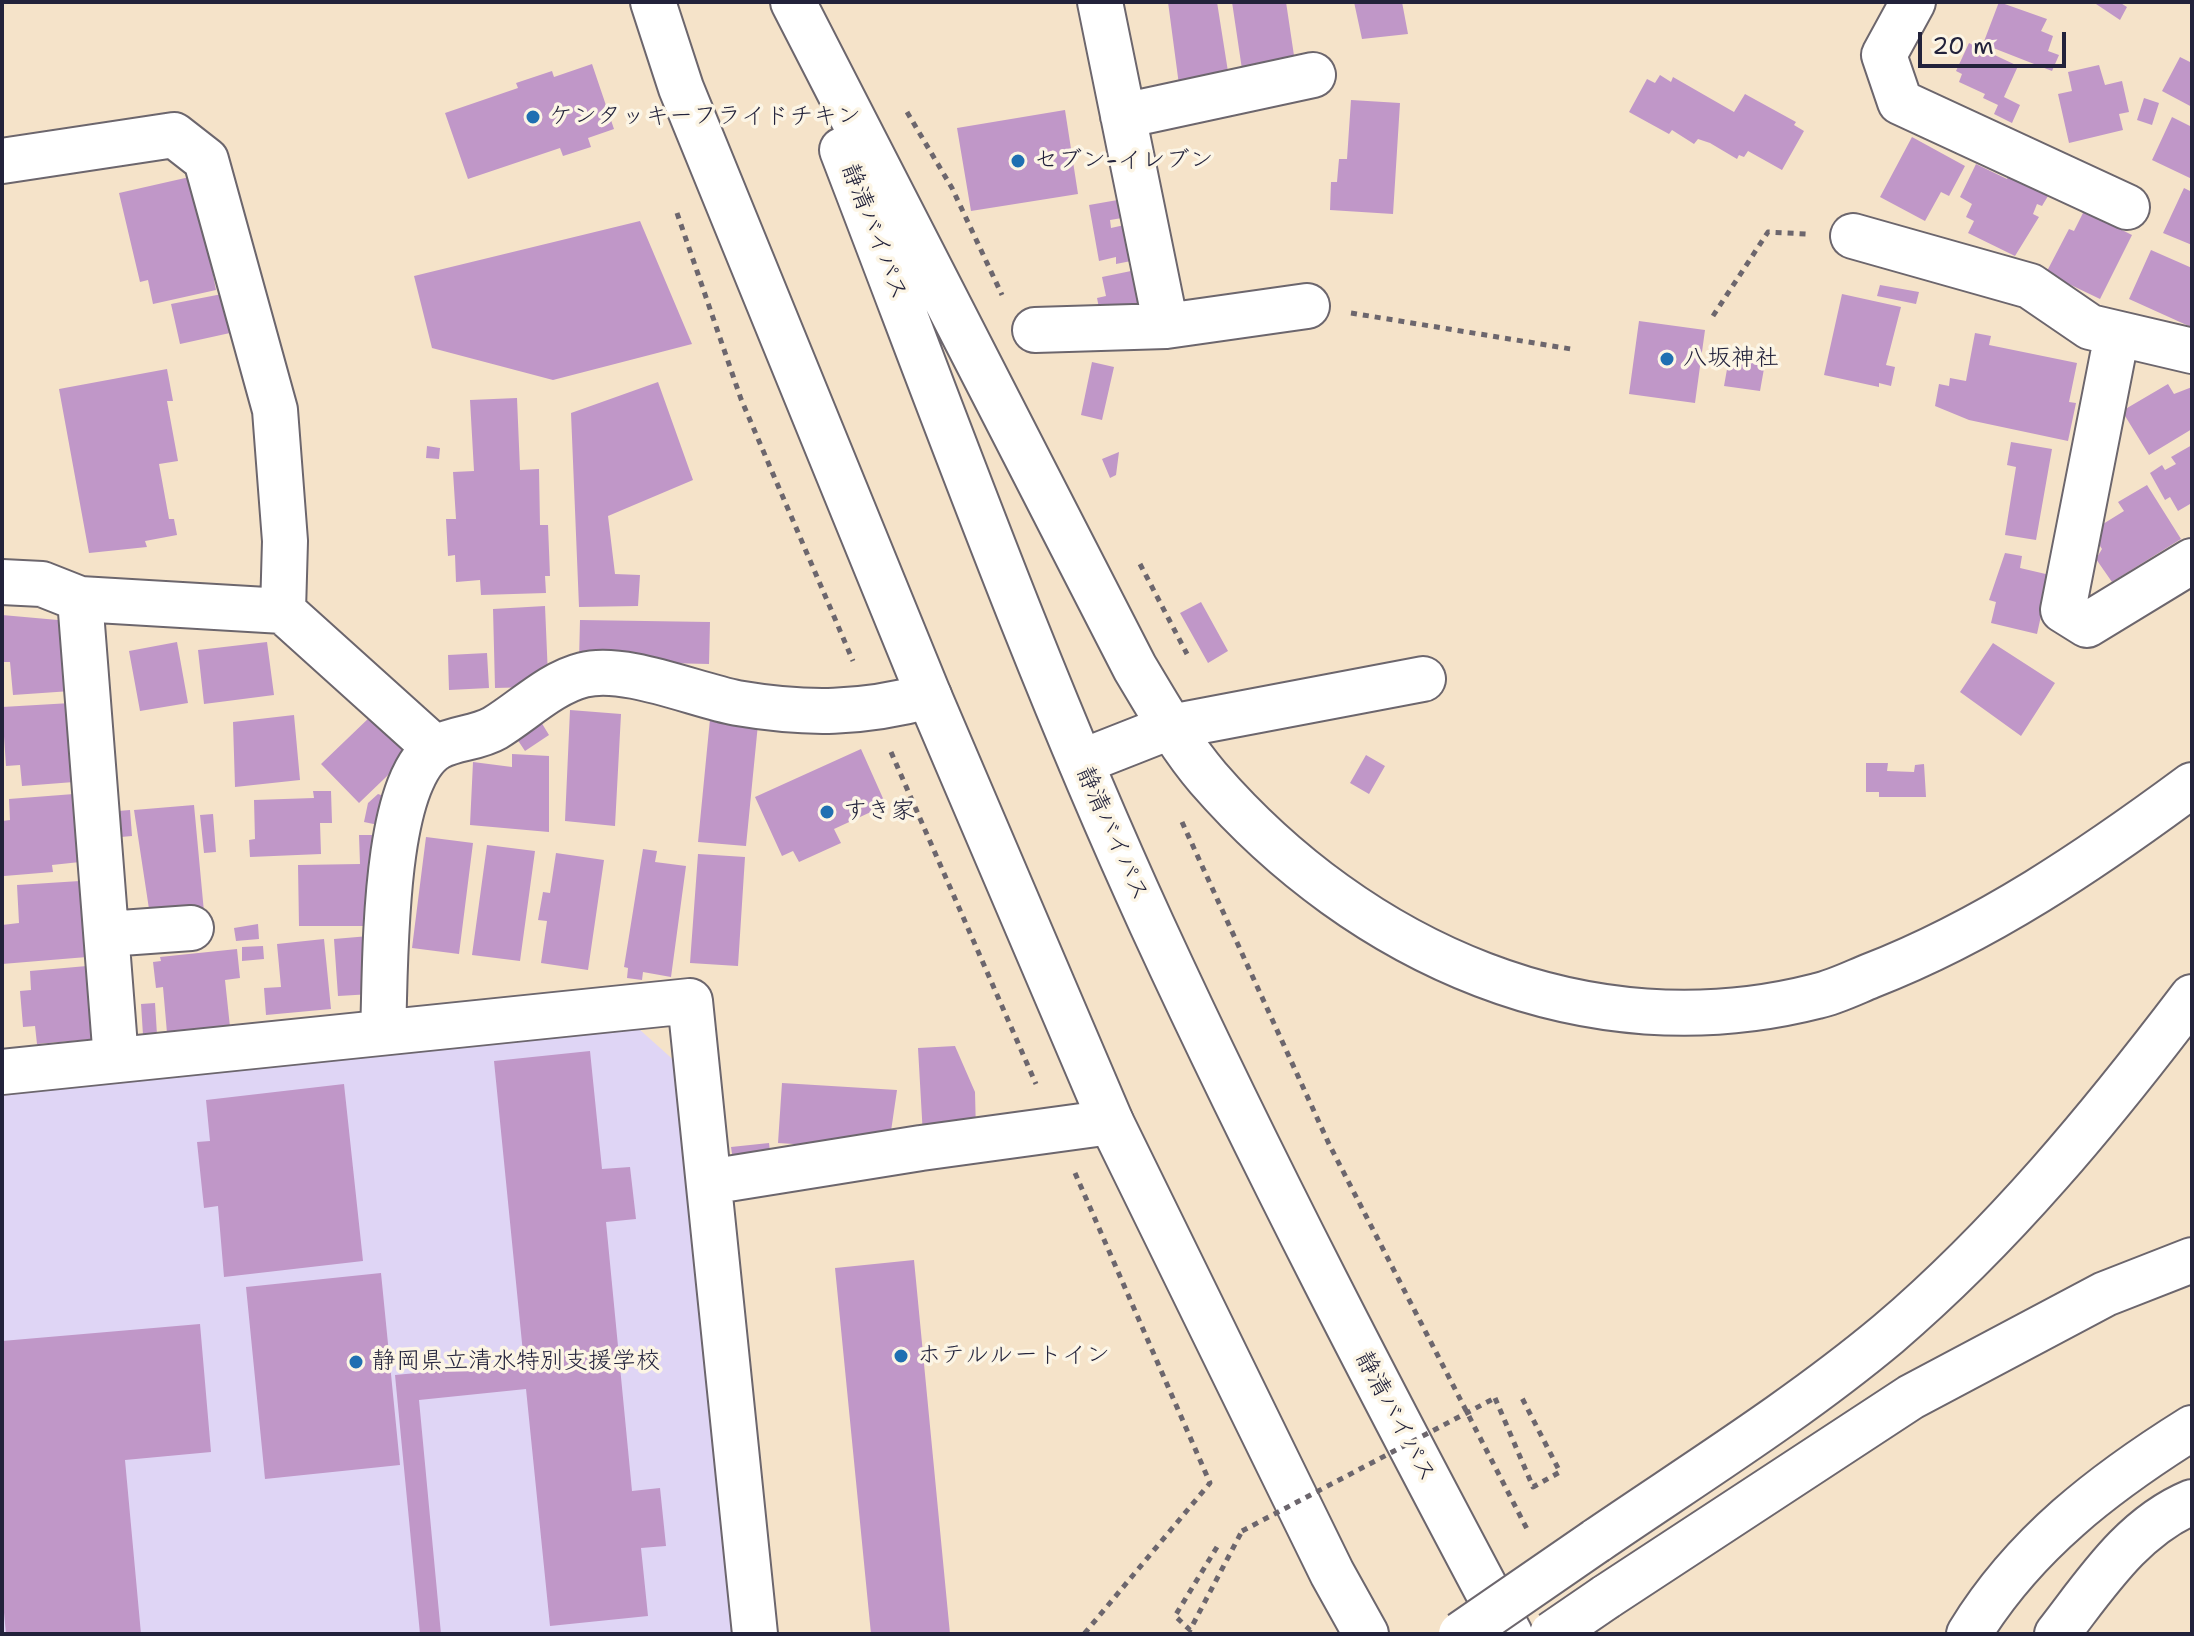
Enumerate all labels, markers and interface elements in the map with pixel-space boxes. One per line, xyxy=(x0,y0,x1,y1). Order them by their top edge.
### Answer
scale bar xyxy=(1922,16,2070,66)
text: 20 m xyxy=(1932,30,1994,62)
place label: ケンタッキーフライドチキン xyxy=(549,103,861,131)
marker: ケンタッキーフライドチキン xyxy=(524,108,542,126)
place label: セブン-イレブン xyxy=(1034,147,1214,175)
marker: セブン-イレブン xyxy=(1009,152,1027,170)
street label: 静清バイパス xyxy=(835,160,913,304)
place label: 八坂神社 xyxy=(1683,345,1779,373)
marker: 八坂神社 xyxy=(1658,350,1676,368)
street label: 静清バイパス xyxy=(1070,762,1154,906)
place label: すき家 xyxy=(843,798,915,826)
marker: すき家 xyxy=(818,803,836,821)
place label: ホテルルートイン xyxy=(917,1342,1110,1370)
marker: ホテルルートイン xyxy=(892,1347,910,1365)
street label: 静清バイパス xyxy=(1348,1347,1442,1487)
place label: 静岡県立清水特別支援学校 xyxy=(372,1348,660,1376)
marker: 静岡県立清水特別支援学校 xyxy=(347,1353,365,1371)

